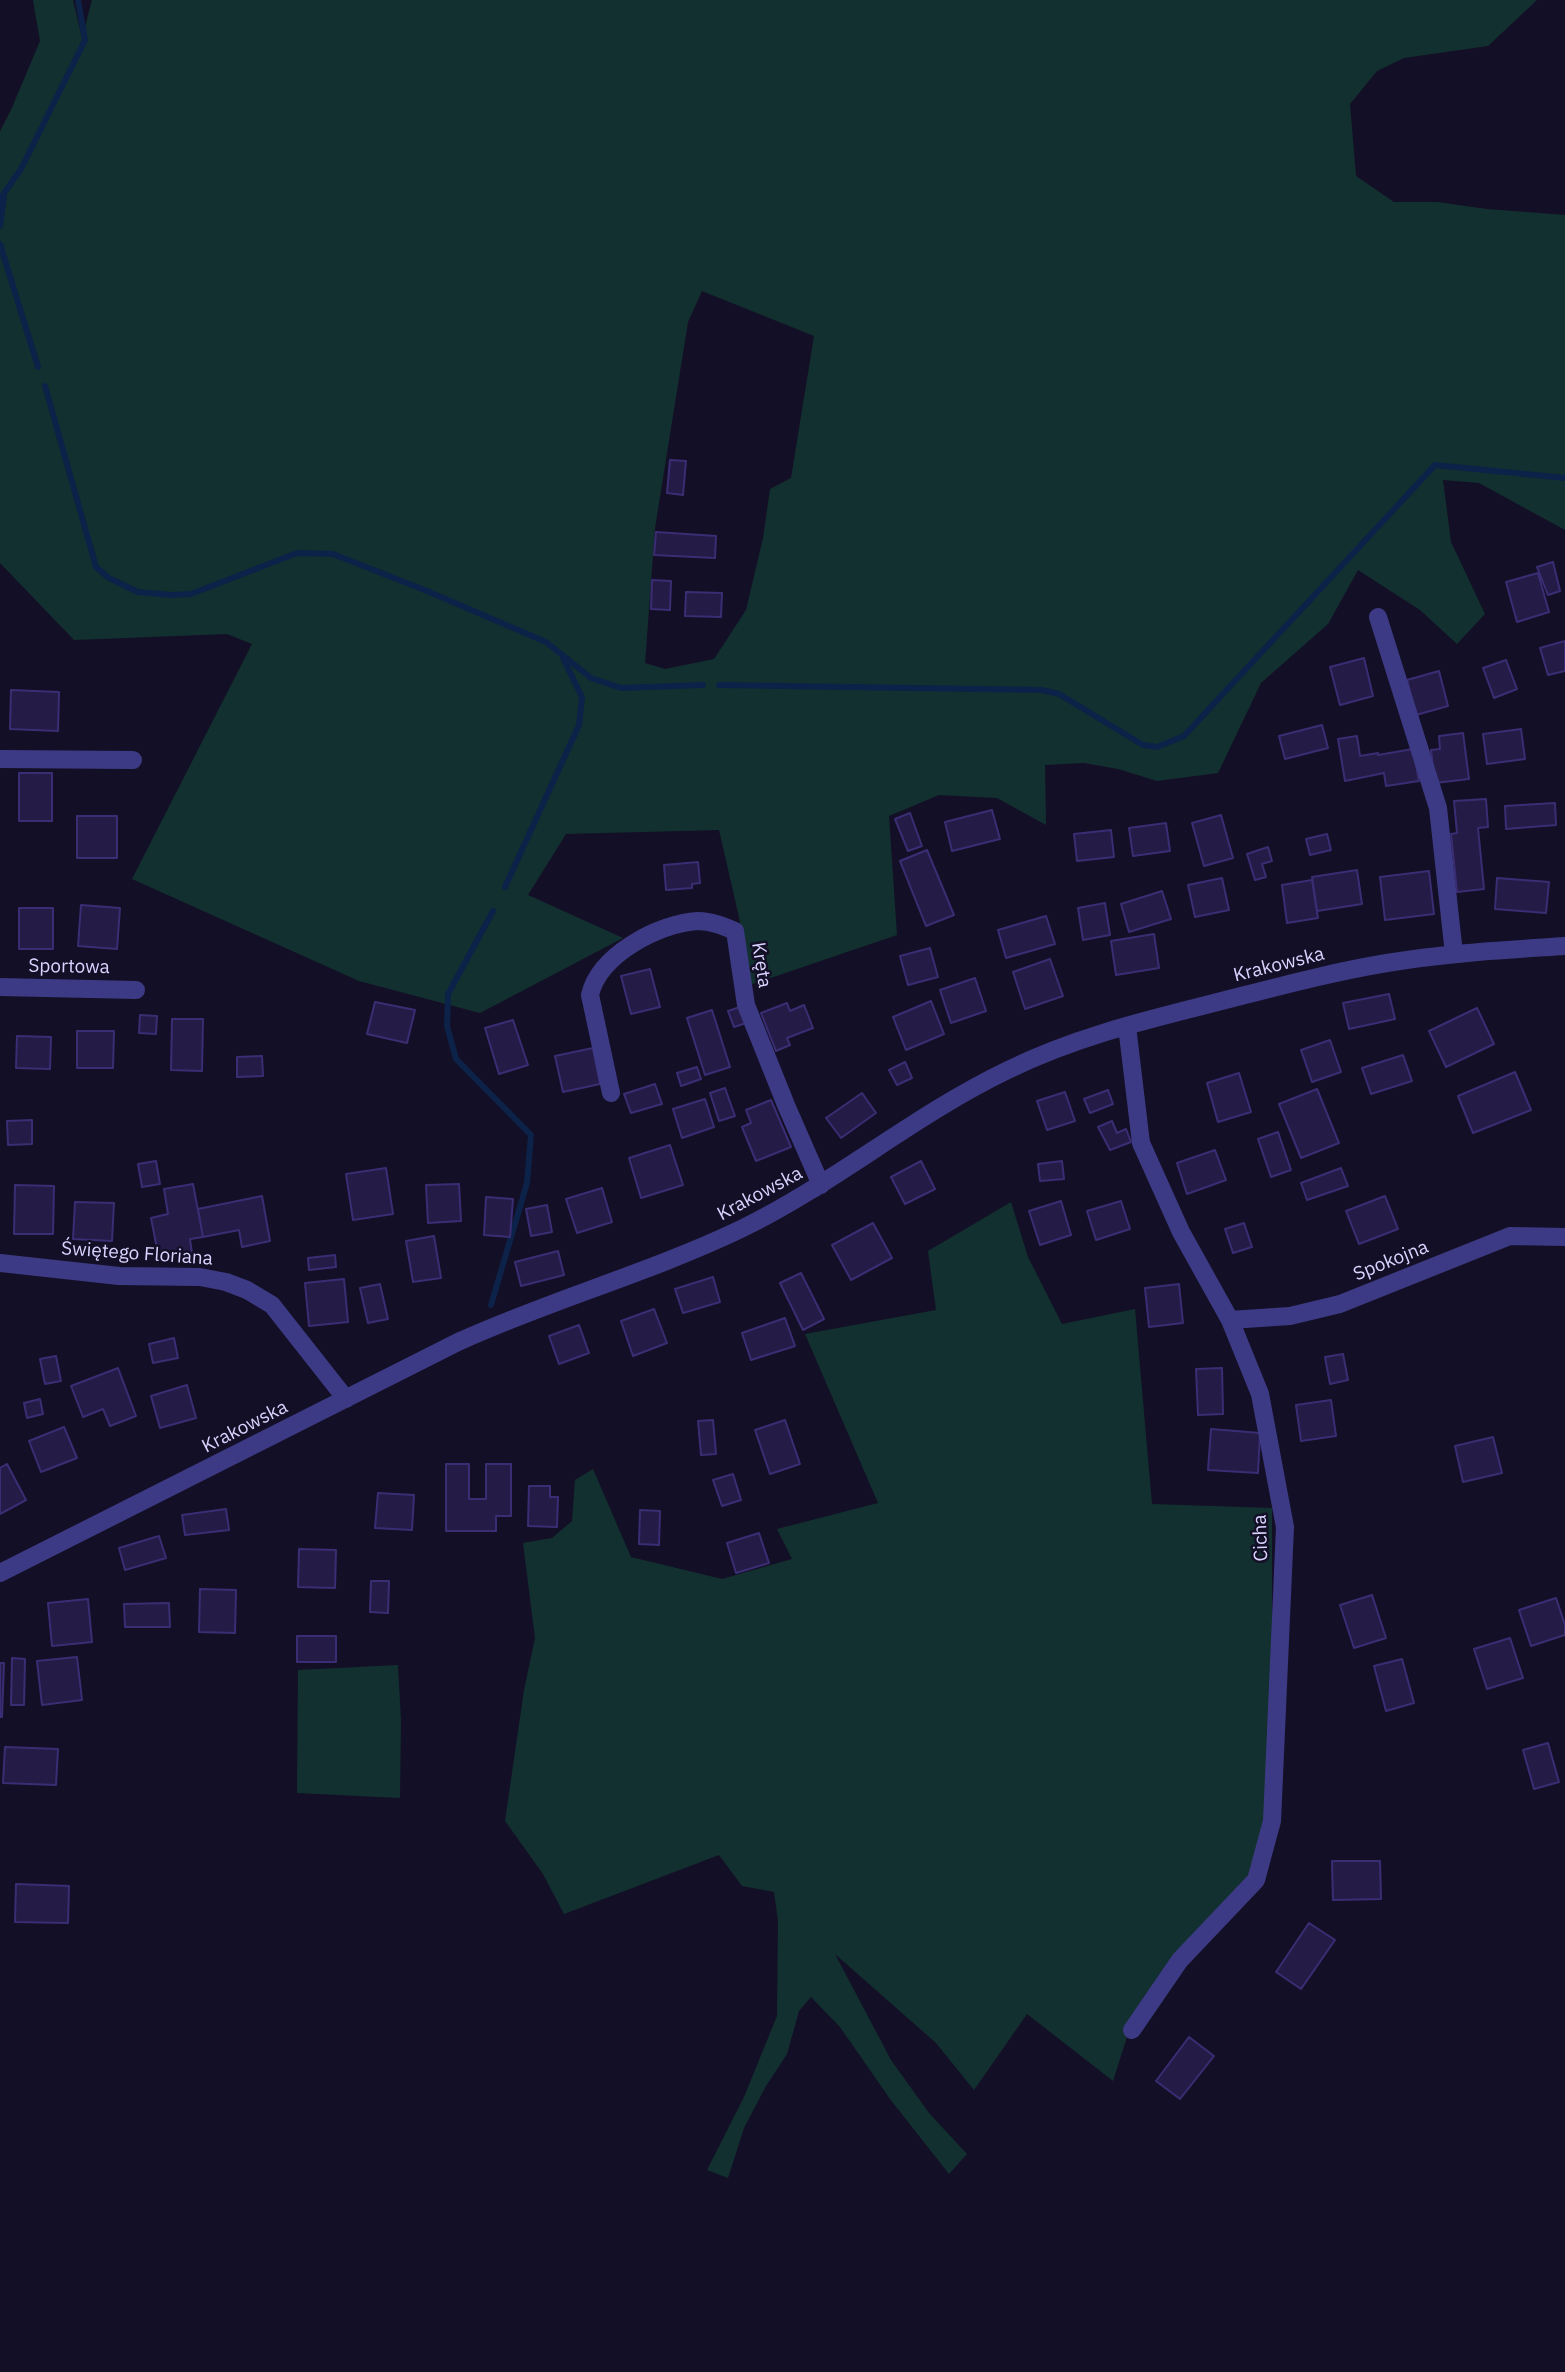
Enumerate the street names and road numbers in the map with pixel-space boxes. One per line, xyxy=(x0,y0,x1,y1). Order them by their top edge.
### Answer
street label: Kręta xyxy=(746,941,776,989)
street label: Krakowska xyxy=(1231,943,1327,987)
street label: Sportowa xyxy=(28,955,110,979)
street label: Krakowska xyxy=(714,1162,806,1226)
street label: Spokojna xyxy=(1350,1236,1432,1286)
street label: Świętego Floriana xyxy=(60,1237,214,1271)
street label: Krakowska xyxy=(198,1396,292,1458)
street label: Cicha xyxy=(1249,1514,1273,1562)

